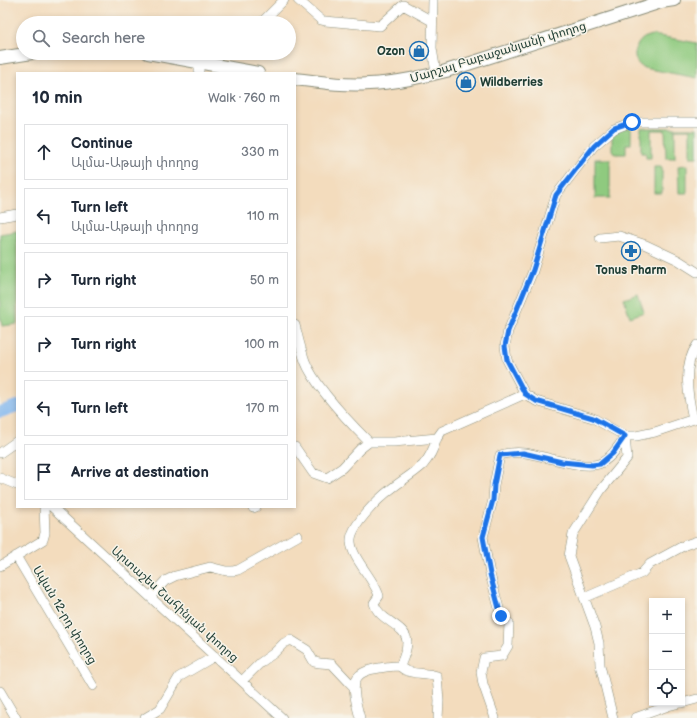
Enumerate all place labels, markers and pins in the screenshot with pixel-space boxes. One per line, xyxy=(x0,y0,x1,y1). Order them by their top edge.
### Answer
shop icon: Ozon xyxy=(408,40,430,62)
place label: Ozon xyxy=(377,44,405,59)
shop icon: Wildberries xyxy=(455,71,477,93)
place label: Wildberries xyxy=(480,75,543,90)
pharmacy icon: Tonus Pharm xyxy=(620,240,642,262)
place label: Tonus Pharm xyxy=(596,263,666,278)

